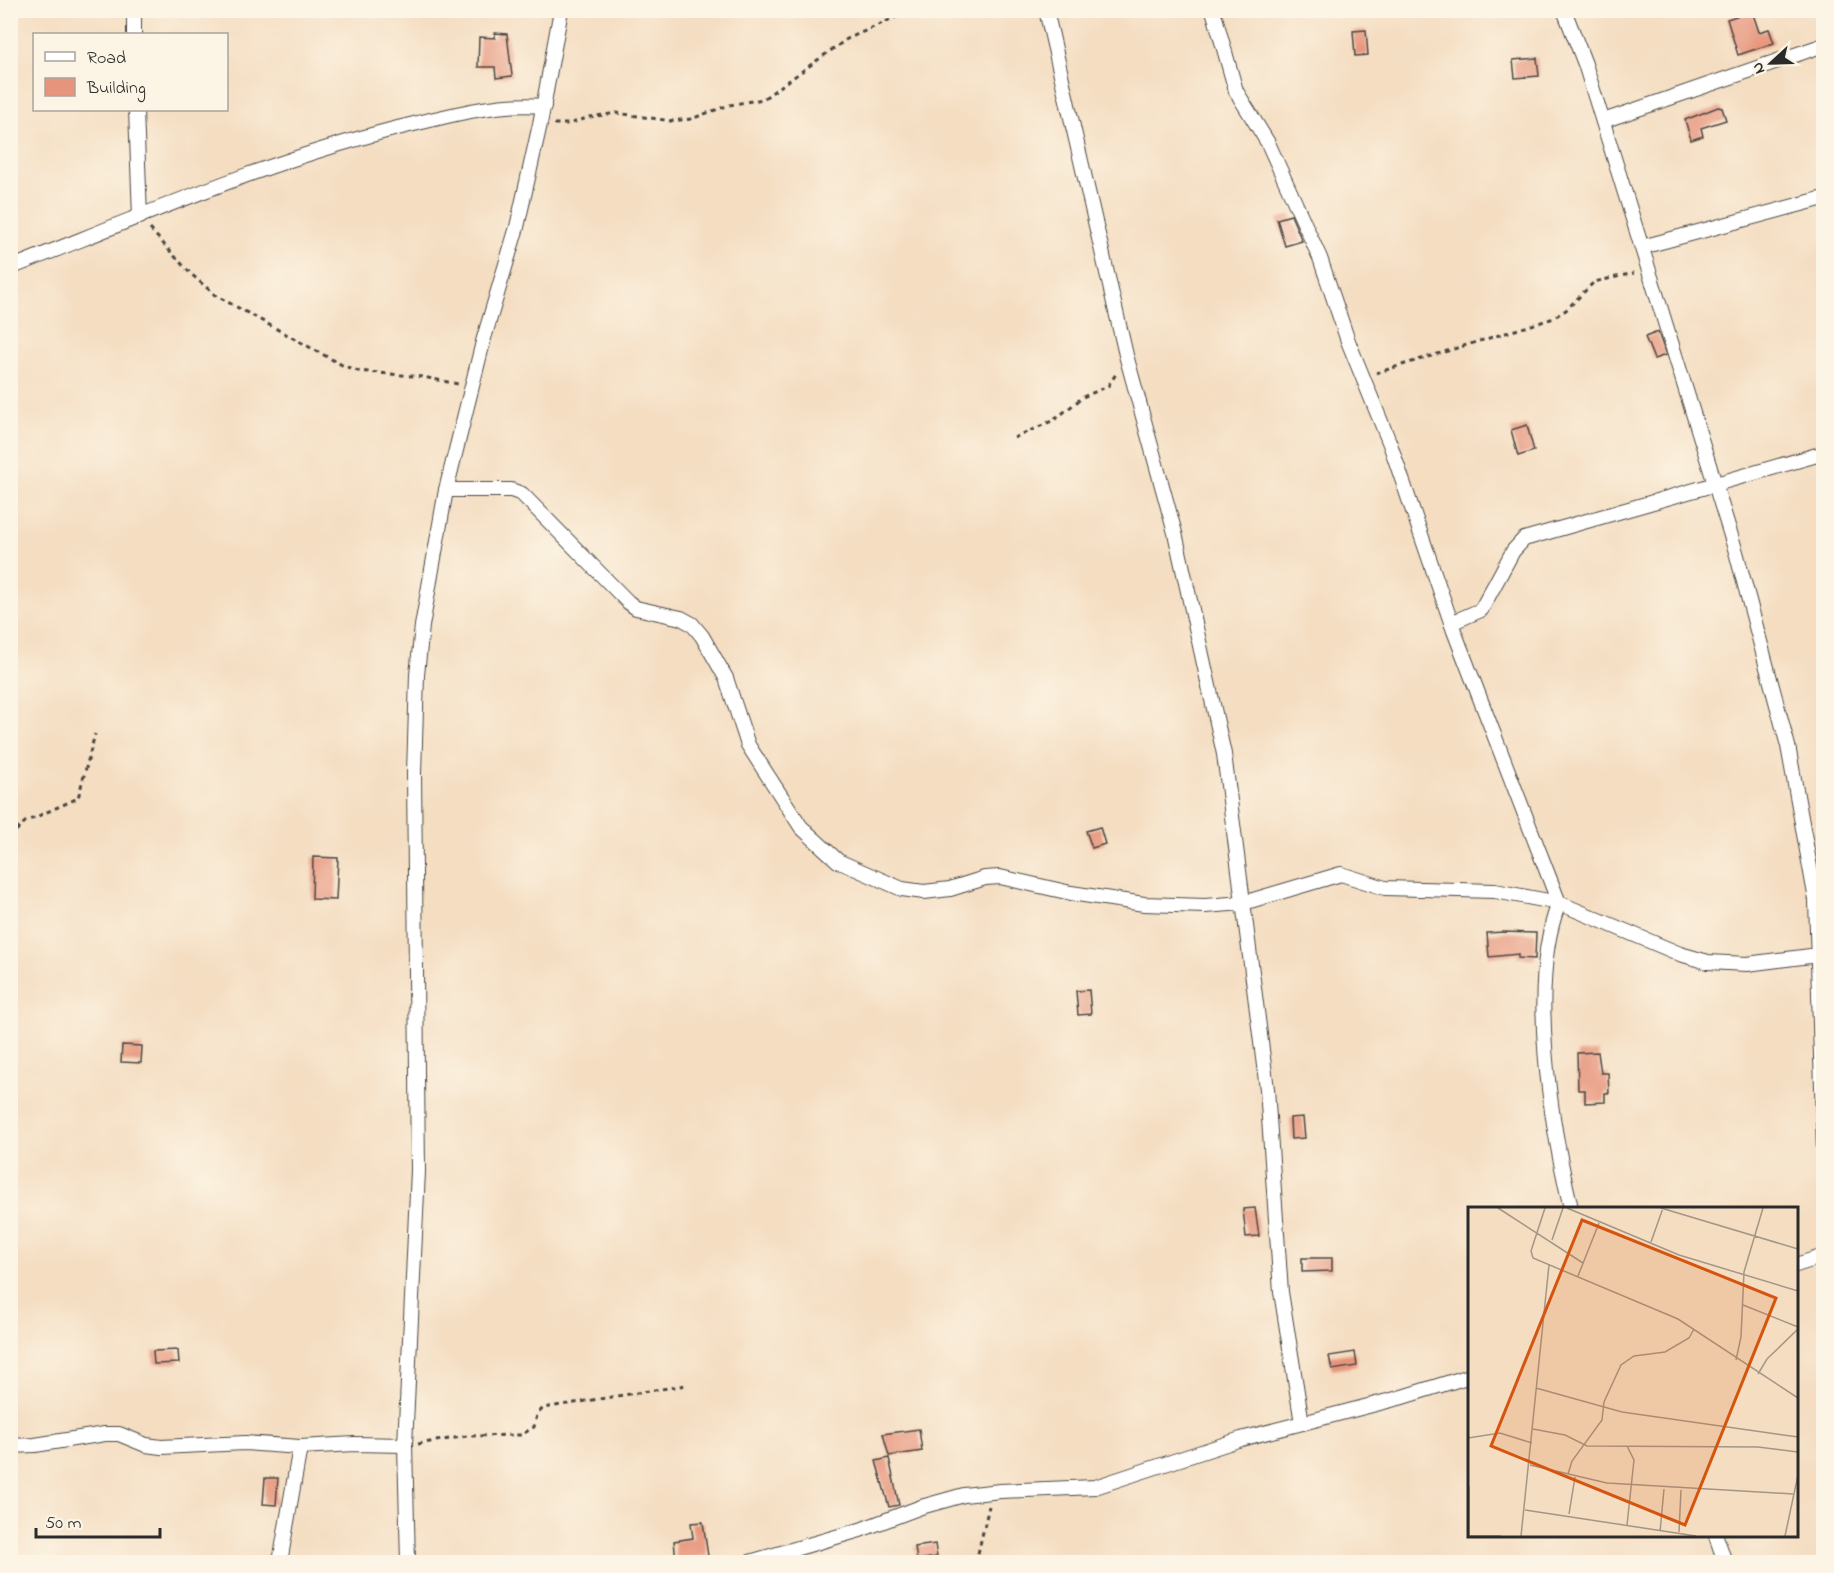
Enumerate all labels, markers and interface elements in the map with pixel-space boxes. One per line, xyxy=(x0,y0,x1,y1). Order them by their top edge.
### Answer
legend xyxy=(33,33,228,111)
north arrow xyxy=(1741,33,1801,93)
text: Road xyxy=(87,46,126,72)
text: N xyxy=(1746,58,1772,77)
text: Building xyxy=(86,76,146,103)
inset map xyxy=(1468,1207,1798,1537)
scale bar xyxy=(36,1501,160,1539)
text: 50 m xyxy=(45,1511,82,1537)

